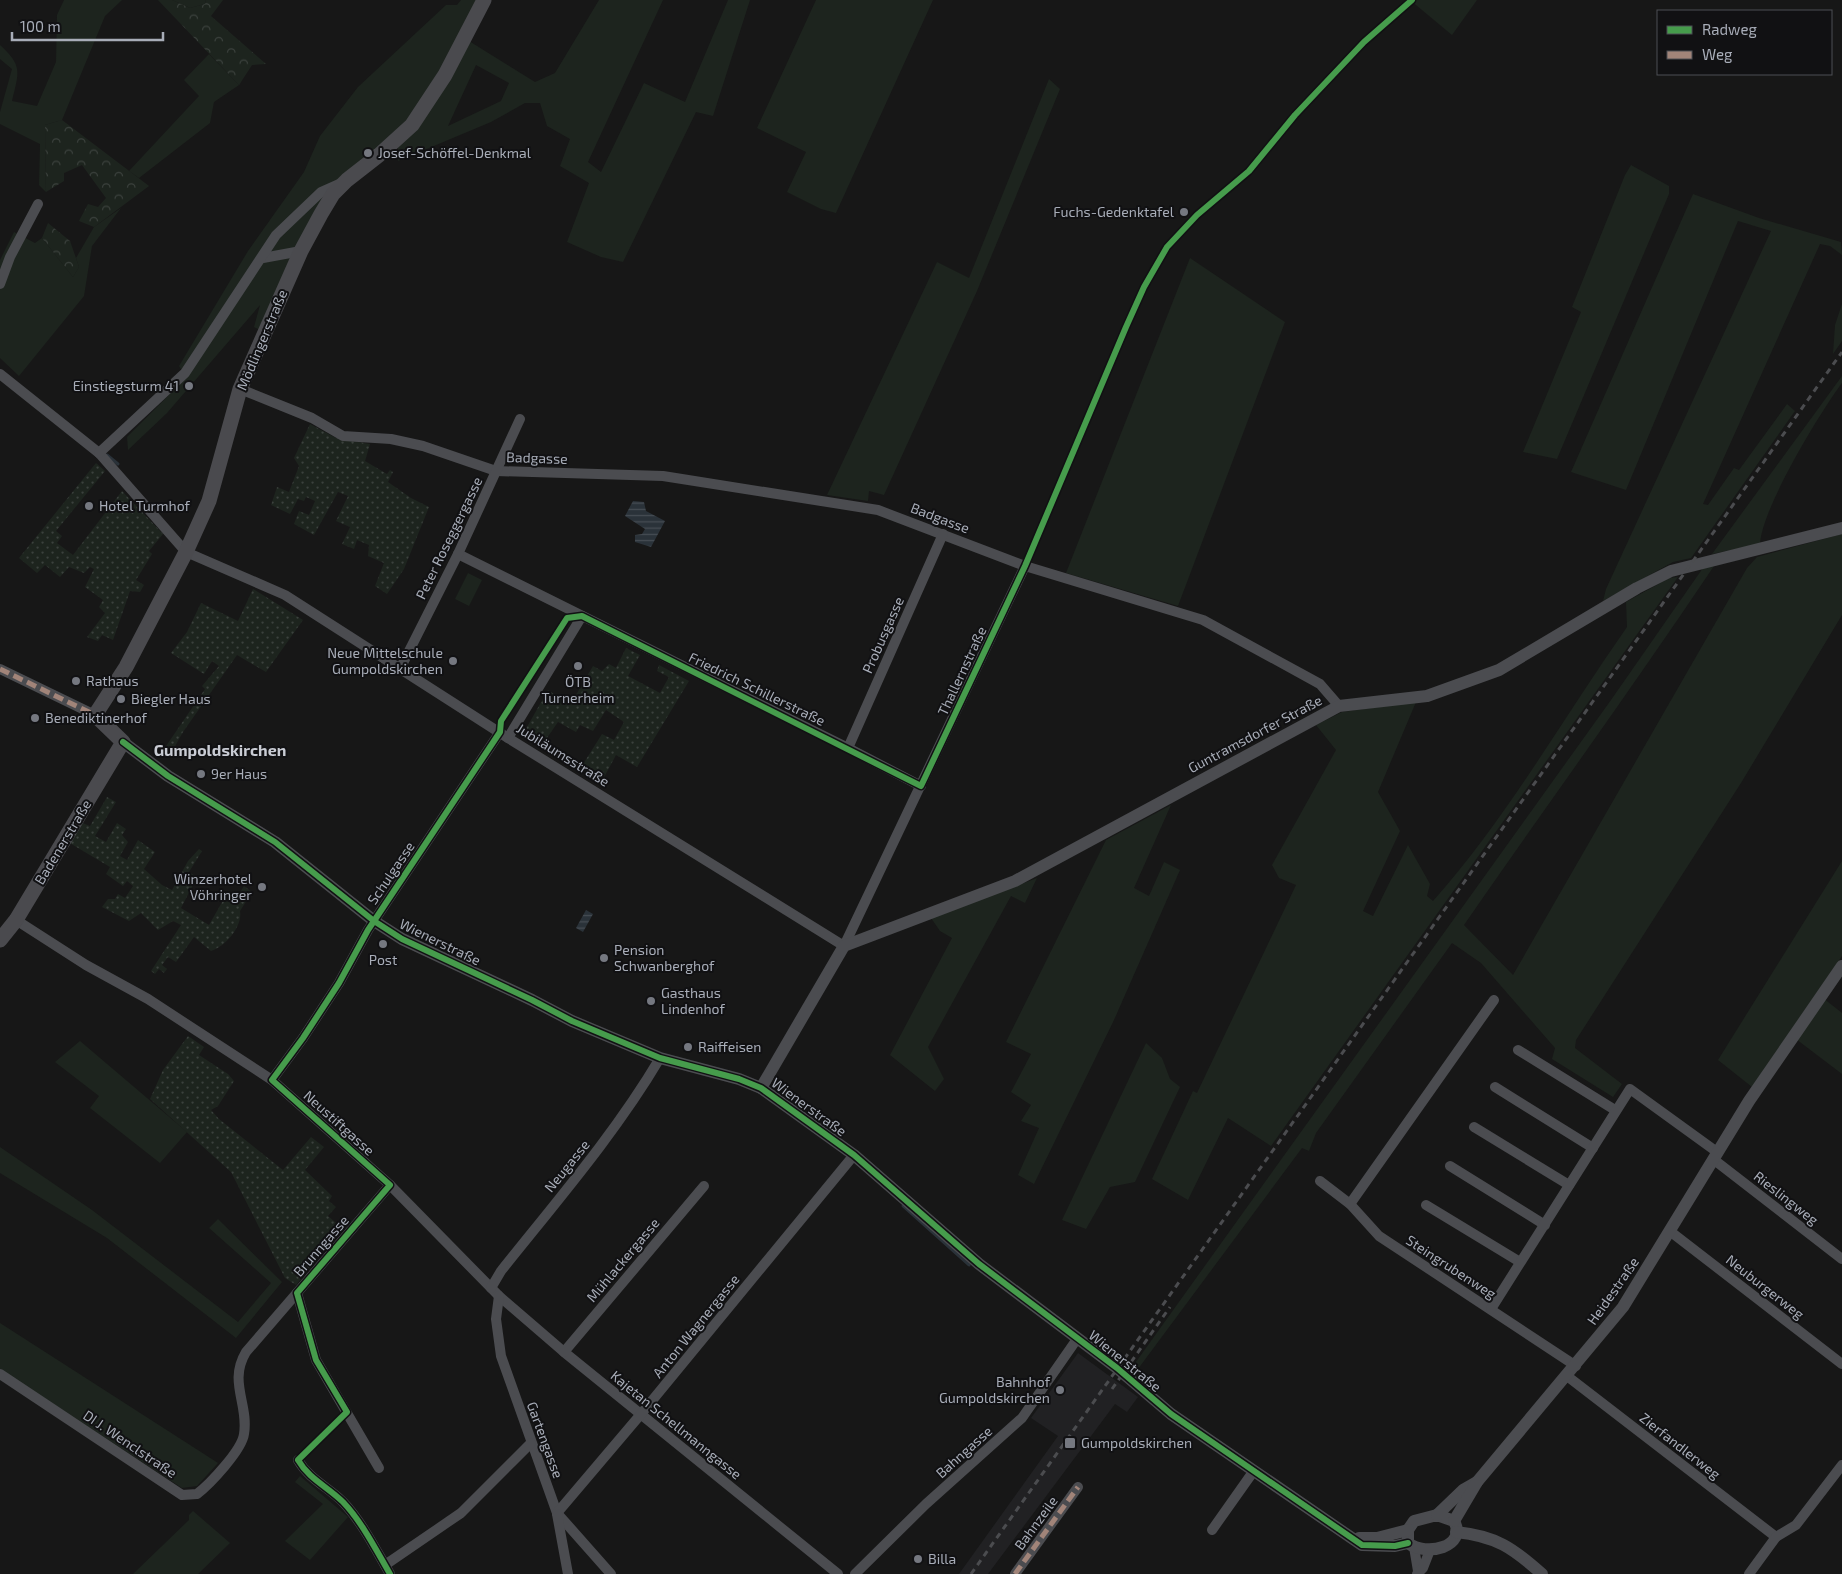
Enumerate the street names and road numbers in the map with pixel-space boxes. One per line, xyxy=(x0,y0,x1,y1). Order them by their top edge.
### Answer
street label: Mödlingerstraße xyxy=(233,287,290,393)
street label: Badgasse xyxy=(506,448,568,467)
street label: Peter Roseggergasse xyxy=(412,474,486,602)
street label: Badgasse xyxy=(908,499,972,536)
street label: Probusgasse xyxy=(858,594,907,676)
street label: Thallernstraße xyxy=(934,624,990,718)
street label: Friedrich Schillerstraße xyxy=(686,648,828,729)
street label: Guntramsdorfer Straße xyxy=(1185,691,1325,776)
street label: Jubiläumsstraße xyxy=(514,719,613,790)
street label: Badenerstraße xyxy=(31,796,95,887)
street label: Schulgasse xyxy=(363,838,418,907)
street label: Wienerstraße xyxy=(397,915,484,969)
street label: Wienerstraße xyxy=(769,1074,850,1139)
street label: Neustiftgasse xyxy=(301,1086,378,1159)
street label: Neugasse xyxy=(540,1136,593,1195)
street label: Rieslingweg xyxy=(1751,1167,1822,1228)
street label: Brunngasse xyxy=(289,1212,352,1280)
street label: Mühlackergasse xyxy=(583,1214,663,1305)
street label: Steingrubenweg xyxy=(1403,1231,1500,1302)
street label: Neuburgerweg xyxy=(1723,1251,1808,1323)
street label: Heidestraße xyxy=(1583,1254,1642,1328)
street label: Anton Wagnergasse xyxy=(649,1271,743,1381)
street label: Wienerstraße xyxy=(1086,1326,1165,1395)
street label: Kajetan Schellmanngasse xyxy=(608,1367,745,1483)
street label: Gartengasse xyxy=(524,1399,567,1480)
street label: DI J. Wenclstraße xyxy=(80,1406,180,1481)
street label: Zierfandlerweg xyxy=(1637,1409,1724,1483)
street label: Bahngasse xyxy=(932,1422,995,1481)
street label: Bahnzeile xyxy=(1010,1492,1061,1553)

